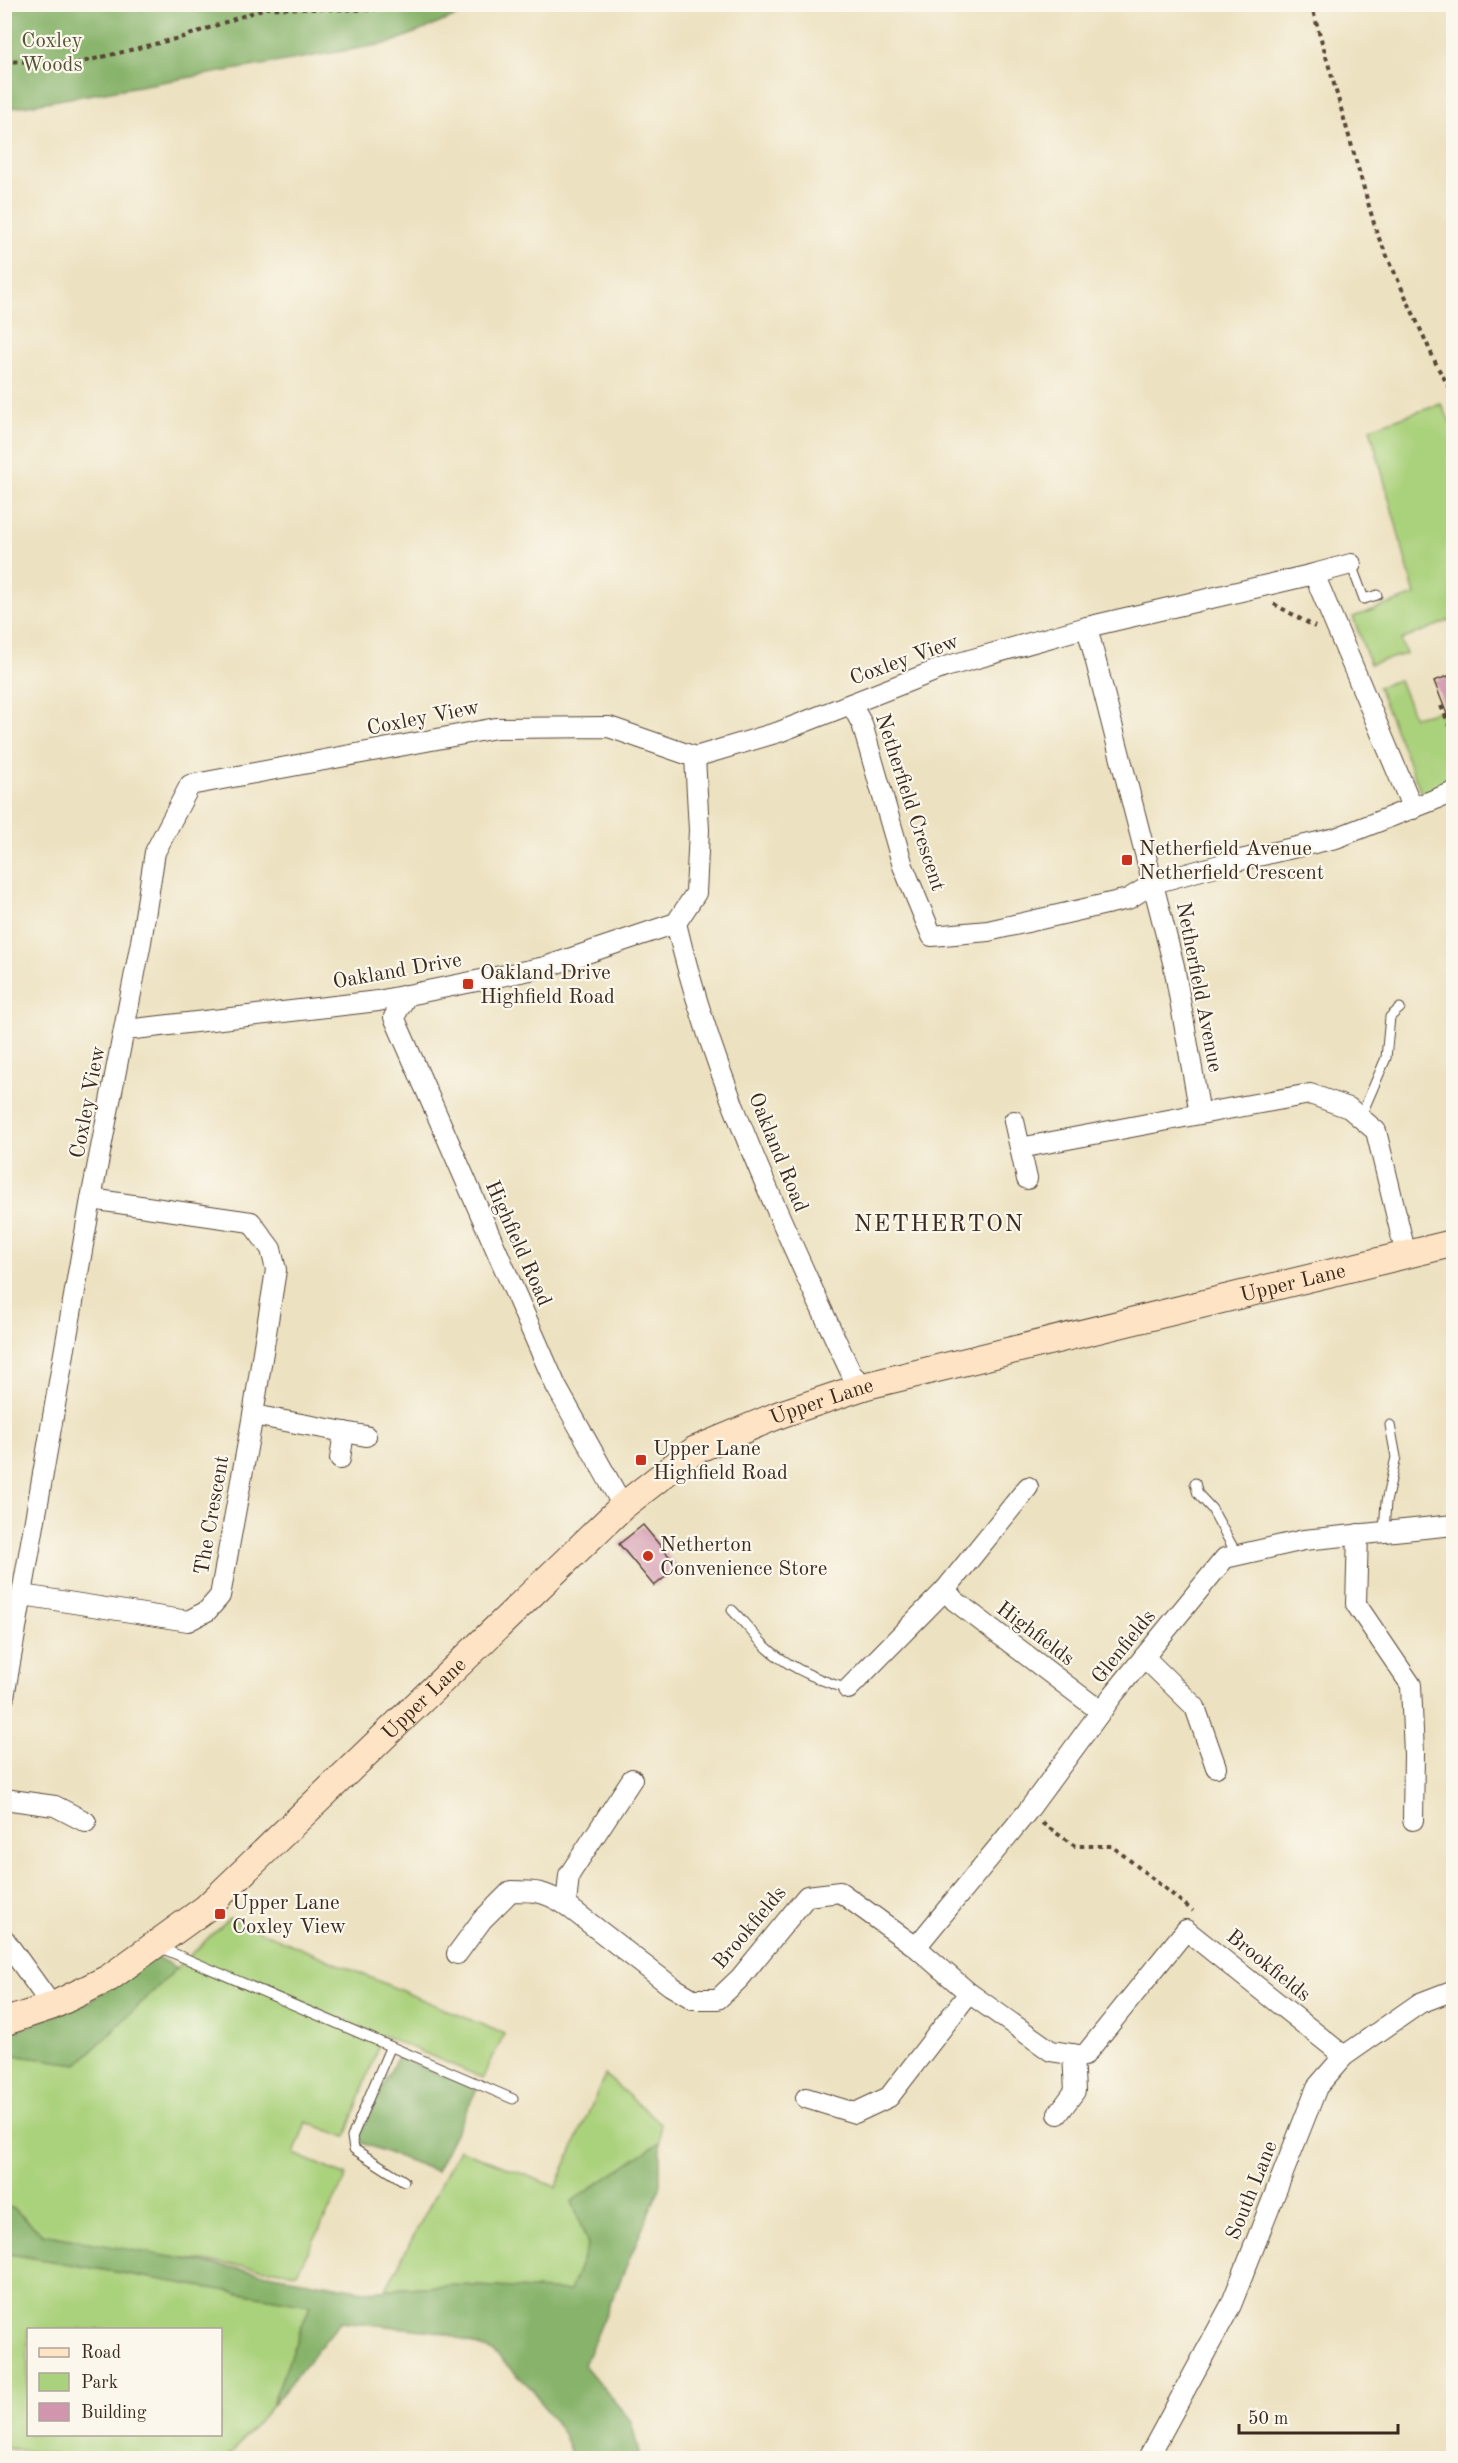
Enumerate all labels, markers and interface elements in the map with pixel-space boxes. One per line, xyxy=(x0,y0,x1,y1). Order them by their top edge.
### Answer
park label: Coxley Woods xyxy=(21,31,83,76)
street label: Coxley View xyxy=(847,631,962,690)
street label: Coxley View xyxy=(365,697,481,740)
street label: Netherfield Crescent xyxy=(871,711,948,894)
place label: Netherfield Avenue Netherfield Crescent xyxy=(1139,839,1324,884)
marker: Netherfield Avenue Netherfield Crescent xyxy=(1120,853,1134,867)
street label: Netherfield Avenue xyxy=(1172,900,1225,1074)
street label: Oakland Drive xyxy=(331,950,463,993)
place label: Oakland Drive Highfield Road xyxy=(480,963,615,1008)
marker: Oakland Drive Highfield Road xyxy=(461,977,475,991)
street label: Coxley View xyxy=(67,1044,110,1160)
street label: Oakland Road xyxy=(744,1090,811,1215)
street label: Highfield Road xyxy=(481,1178,555,1310)
district label: NETHERTON xyxy=(854,1213,1024,1237)
street label: Upper Lane xyxy=(1238,1261,1348,1307)
street label: Upper Lane xyxy=(767,1375,876,1429)
place label: Upper Lane Highfield Road xyxy=(653,1439,788,1484)
marker: Upper Lane Highfield Road xyxy=(634,1453,648,1467)
street label: The Crescent xyxy=(192,1454,233,1577)
place label: Netherton Convenience Store xyxy=(660,1535,827,1580)
marker: Netherton Convenience Store xyxy=(641,1549,655,1563)
street label: Highfields xyxy=(992,1598,1078,1670)
street label: Glenfields xyxy=(1088,1606,1160,1688)
street label: Upper Lane xyxy=(379,1654,471,1744)
street label: Brookfields xyxy=(710,1882,791,1974)
place label: Upper Lane Coxley View xyxy=(232,1893,346,1938)
marker: Upper Lane Coxley View xyxy=(213,1907,227,1921)
street label: Brookfields xyxy=(1222,1926,1314,2006)
street label: South Lane xyxy=(1223,2138,1282,2243)
legend xyxy=(27,2328,222,2436)
text: Road xyxy=(81,2344,121,2362)
text: Park xyxy=(81,2374,118,2392)
scale bar xyxy=(1239,2397,1398,2435)
text: Building xyxy=(81,2404,147,2422)
text: 50 m xyxy=(1248,2410,1288,2428)

